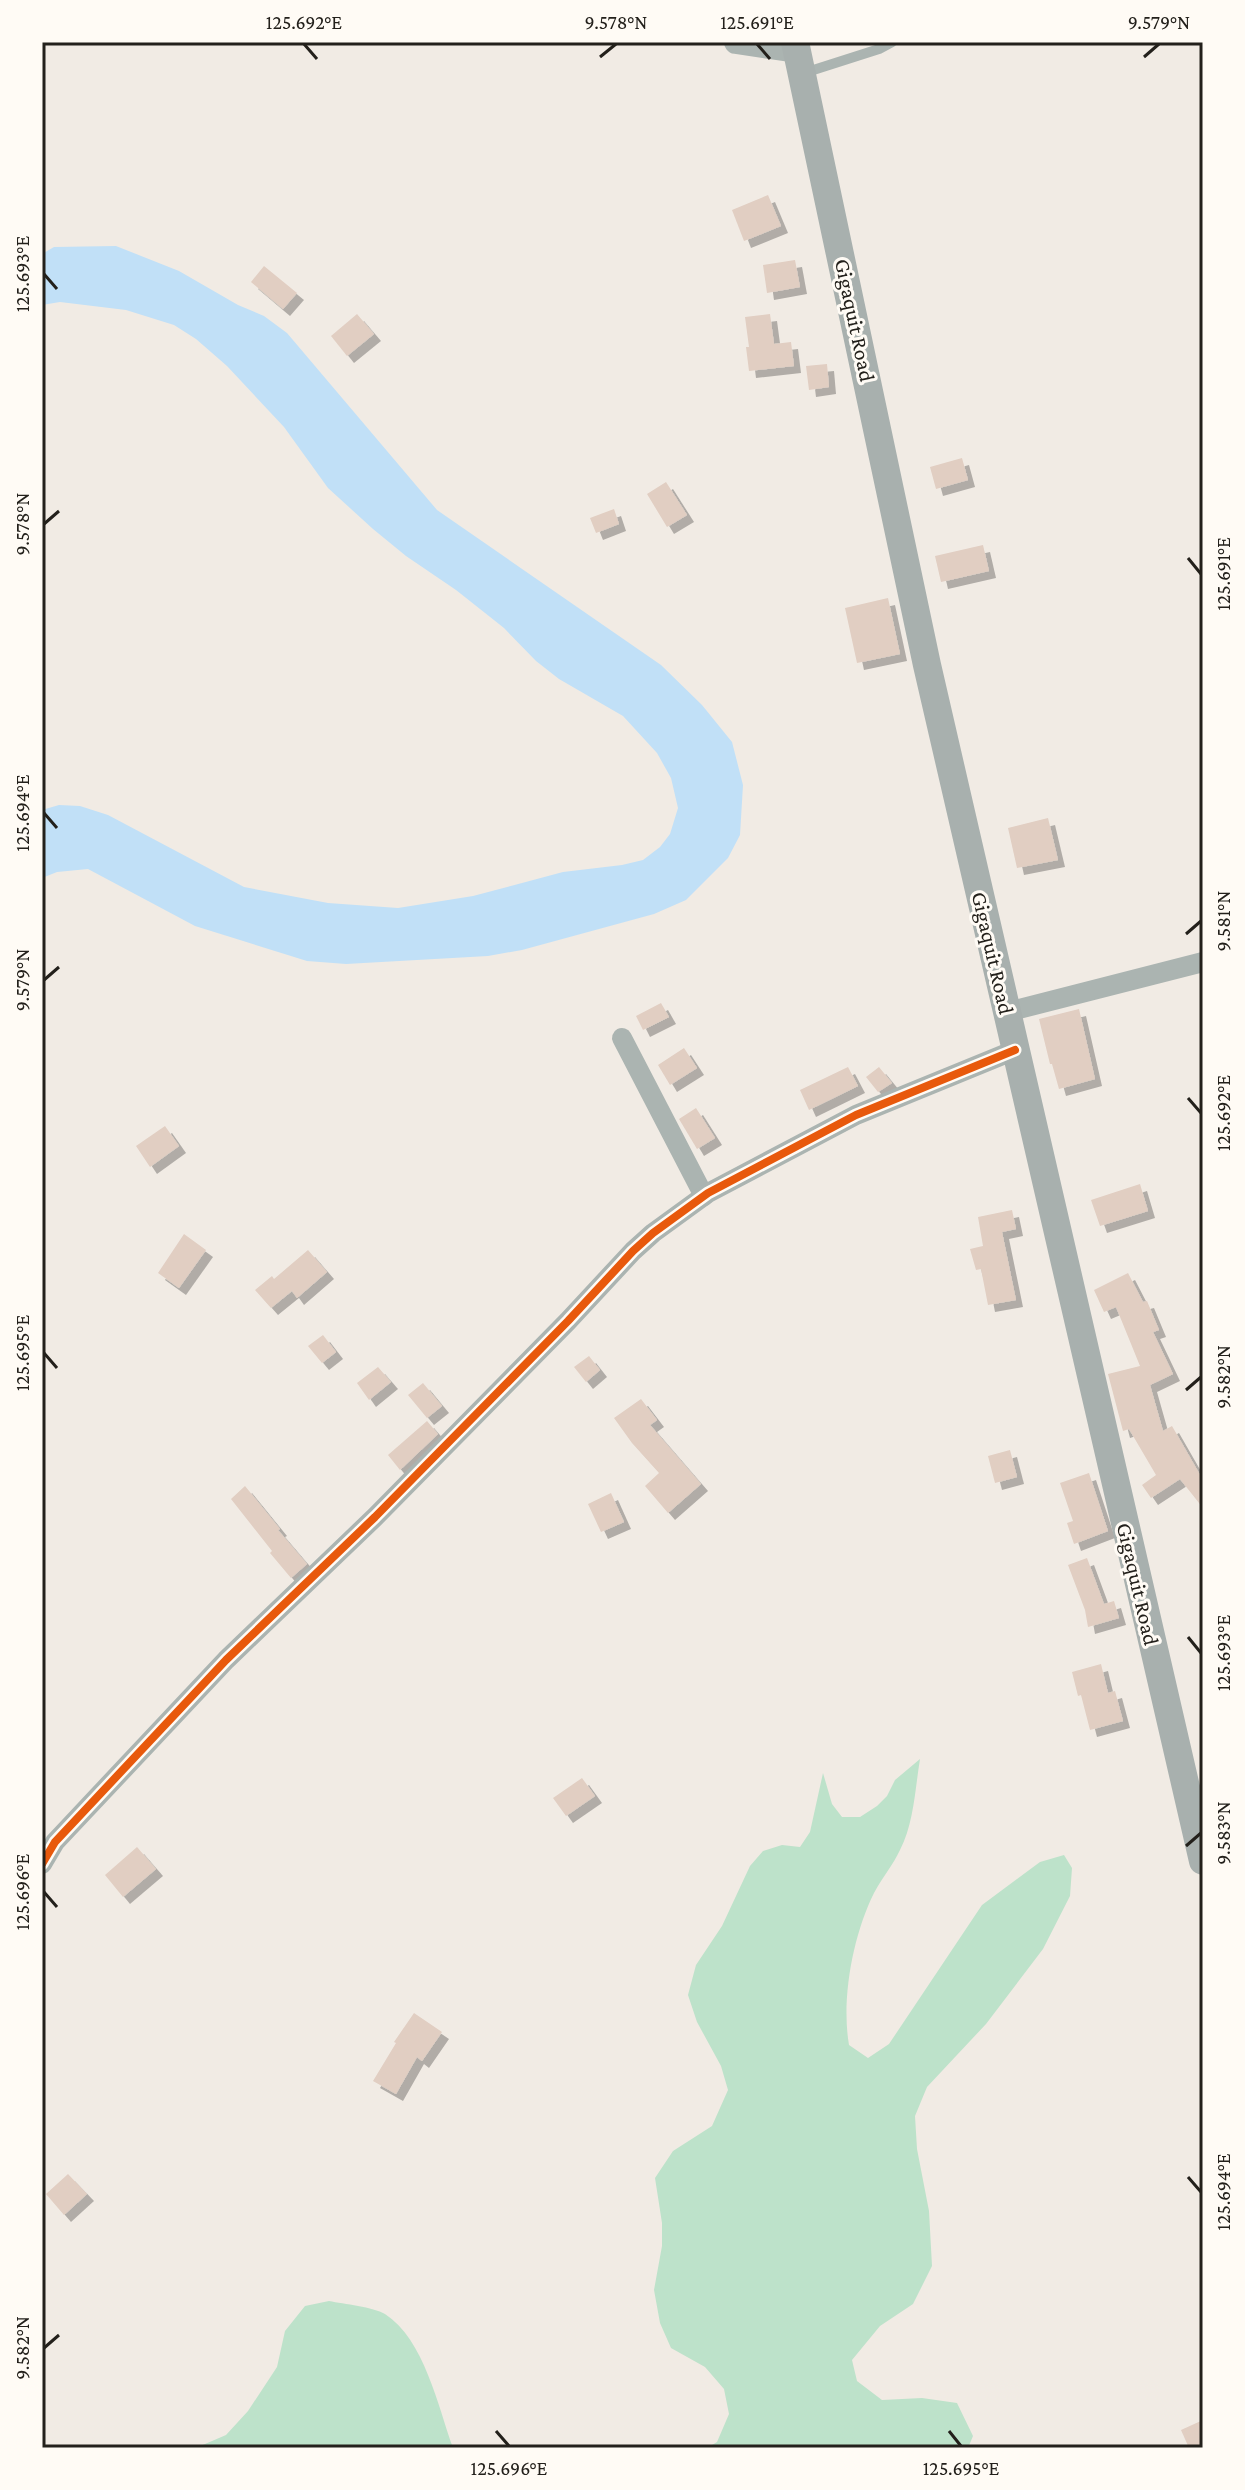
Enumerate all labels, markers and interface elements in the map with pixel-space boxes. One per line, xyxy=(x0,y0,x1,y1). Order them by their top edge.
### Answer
text: 125.692°E xyxy=(266,11,342,33)
text: 9.578°N xyxy=(585,11,648,33)
text: 125.691°E xyxy=(720,11,794,33)
text: 9.579°N xyxy=(1128,11,1190,33)
text: 125.693°E xyxy=(11,236,33,312)
street label: Gigaquit Road xyxy=(830,256,880,384)
text: 9.578°N xyxy=(11,493,33,556)
text: 125.691°E xyxy=(1212,537,1234,611)
text: 125.694°E xyxy=(11,774,33,852)
street label: Gigaquit Road xyxy=(967,889,1019,1017)
text: 9.581°N xyxy=(1212,891,1234,951)
text: 9.579°N xyxy=(11,949,33,1011)
text: 125.692°E xyxy=(1212,1075,1234,1151)
text: 125.695°E xyxy=(11,1315,33,1391)
text: 9.582°N xyxy=(1212,1345,1234,1409)
street label: Gigaquit Road xyxy=(1112,1520,1164,1648)
text: 125.693°E xyxy=(1212,1615,1234,1691)
text: 9.583°N xyxy=(1212,1801,1234,1865)
text: 125.696°E xyxy=(11,1853,33,1930)
text: 125.694°E xyxy=(1212,2153,1234,2231)
text: 9.582°N xyxy=(11,2316,33,2380)
text: 125.696°E xyxy=(471,2457,548,2479)
text: 125.695°E xyxy=(923,2457,999,2479)

